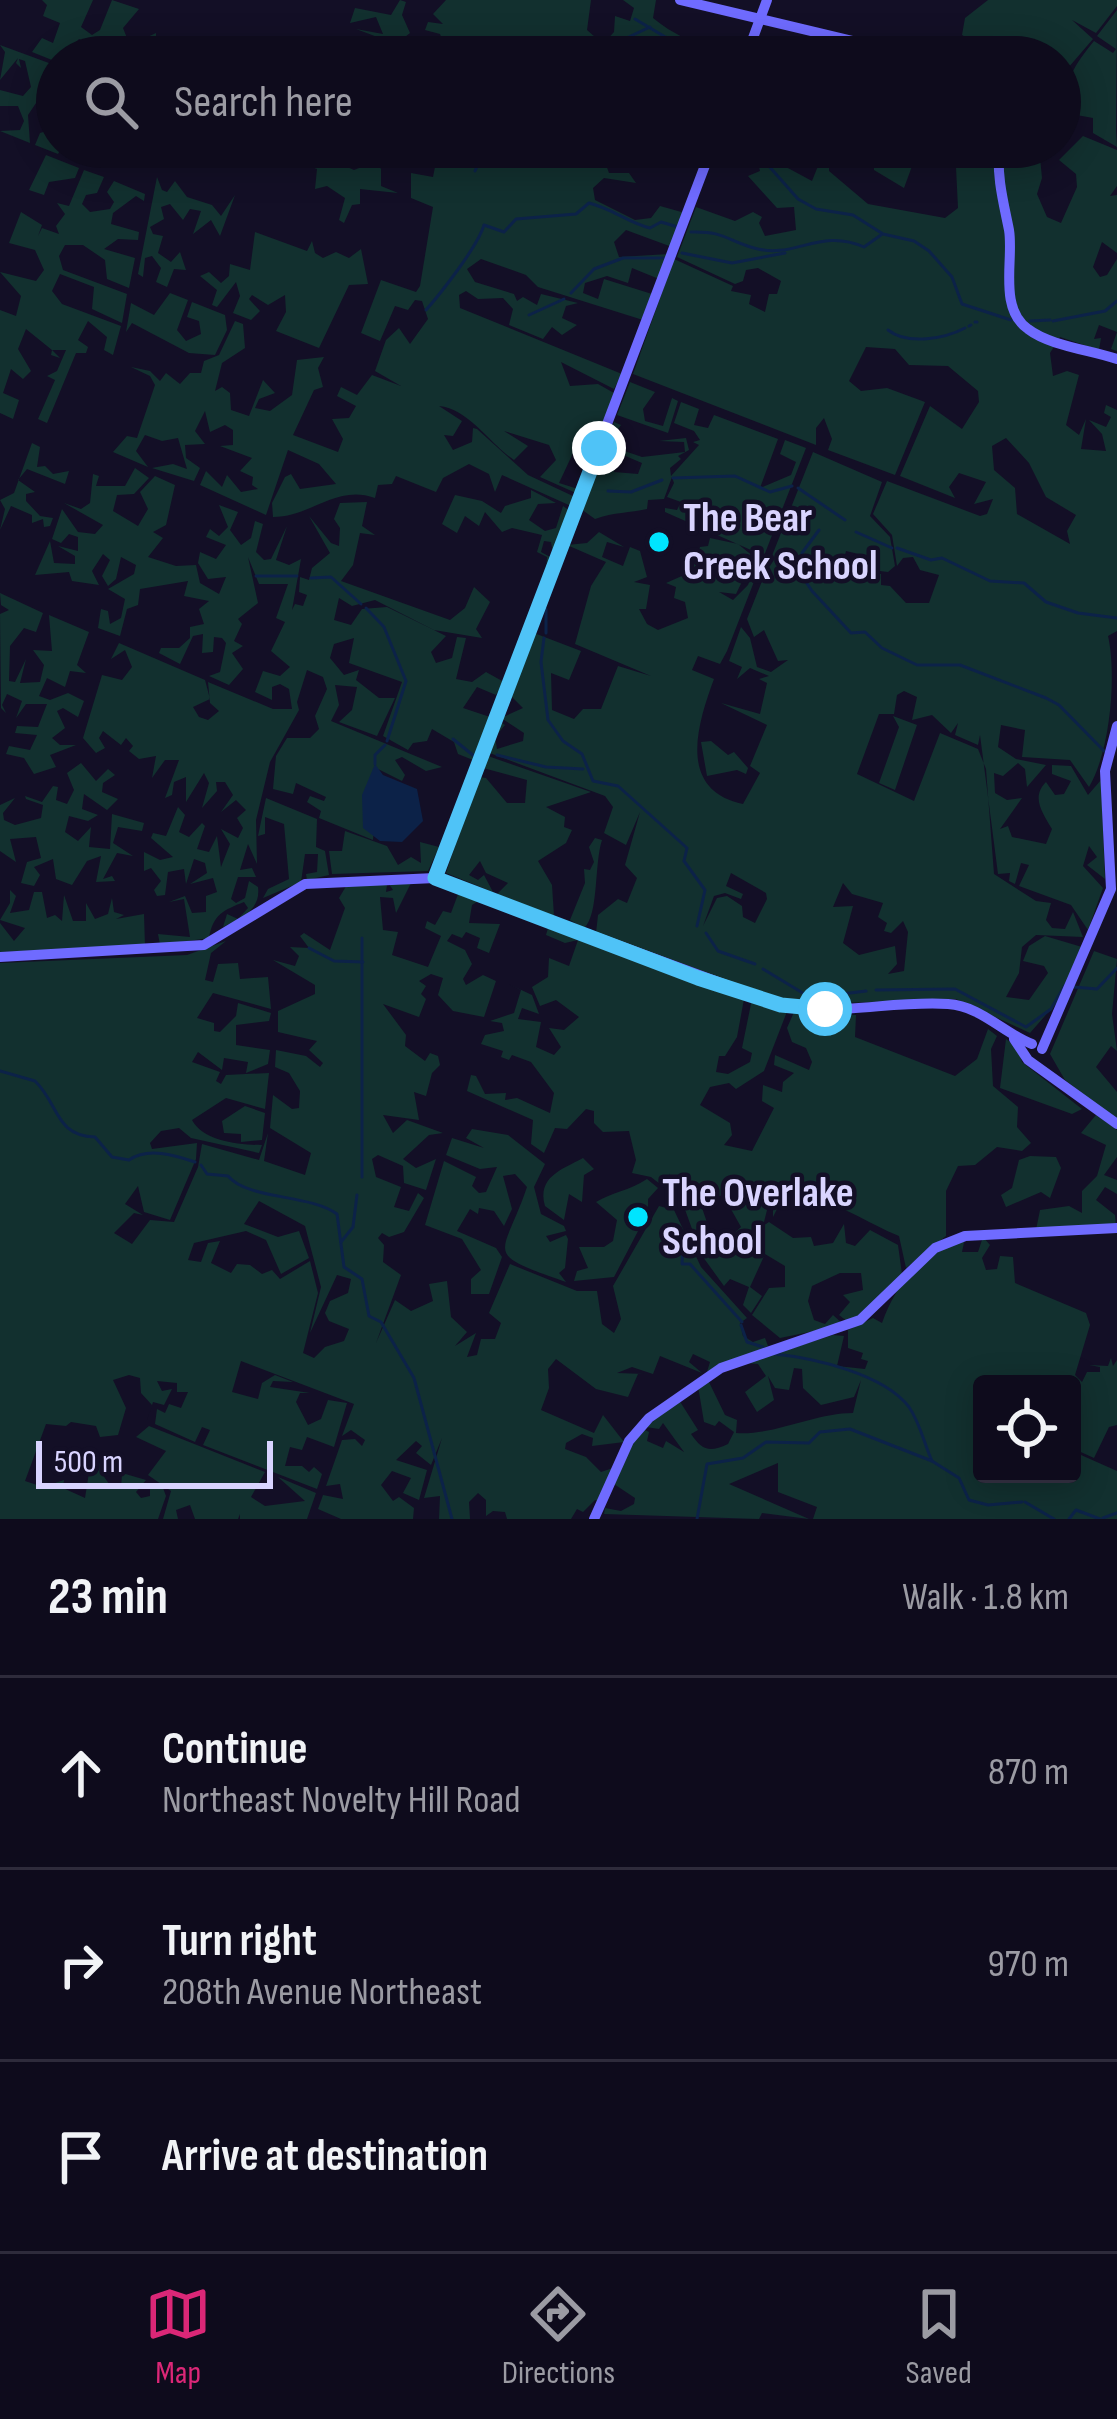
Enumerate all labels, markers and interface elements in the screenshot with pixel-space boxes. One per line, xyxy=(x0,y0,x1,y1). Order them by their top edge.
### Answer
search box xyxy=(36,36,1081,168)
icon: search xyxy=(78,69,144,135)
text: Search here xyxy=(174,75,353,130)
route end xyxy=(572,421,626,475)
place label: The Bear Creek School xyxy=(683,493,878,592)
marker: The Bear Creek School xyxy=(646,529,672,555)
route start xyxy=(798,982,852,1036)
place label: The Overlake School xyxy=(662,1168,854,1267)
marker: The Overlake School xyxy=(625,1204,651,1230)
map controls xyxy=(973,1375,1081,1483)
button: locate xyxy=(973,1375,1081,1483)
scale bar xyxy=(36,1435,273,1488)
text: 500 m xyxy=(54,1442,123,1482)
text: 23 min xyxy=(48,1567,168,1628)
text: Walk · 1.8 km xyxy=(902,1574,1069,1621)
text: Continue xyxy=(162,1722,308,1777)
icon: ahead xyxy=(48,1740,114,1806)
text: 870 m xyxy=(988,1749,1069,1796)
text: Northeast Novelty Hill Road xyxy=(162,1777,521,1824)
text: Turn right xyxy=(162,1914,317,1969)
icon: right xyxy=(48,1932,114,1998)
text: 970 m xyxy=(988,1941,1069,1988)
text: 208th Avenue Northeast xyxy=(162,1969,482,2016)
icon: arrive xyxy=(48,2124,114,2190)
text: Arrive at destination xyxy=(162,2129,488,2184)
tab: Map xyxy=(145,2281,211,2393)
tab: Directions xyxy=(502,2281,615,2393)
tab: Saved xyxy=(906,2281,972,2393)

